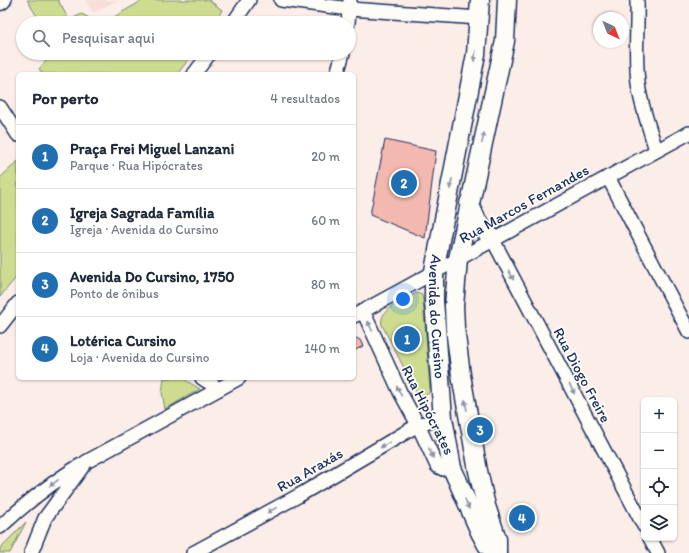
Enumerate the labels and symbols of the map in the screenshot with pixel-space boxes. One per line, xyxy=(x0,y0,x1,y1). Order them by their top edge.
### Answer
north arrow xyxy=(593,12,629,48)
one-way arrow xyxy=(472,50,478,63)
one-way arrow xyxy=(481,132,487,144)
street label: Rua Marcos Fernandes xyxy=(456,161,592,247)
pin: 2 xyxy=(391,168,417,198)
one-way arrow xyxy=(447,178,453,190)
street label: Avenida do Cursino xyxy=(425,253,449,379)
one-way arrow xyxy=(508,269,514,280)
your location xyxy=(393,289,413,309)
one-way arrow xyxy=(367,321,373,332)
pin: 1 xyxy=(394,324,420,354)
street label: Rua Diogo Freire xyxy=(549,324,615,426)
street label: Rua Hipócrates xyxy=(398,362,458,458)
one-way arrow xyxy=(568,384,575,395)
one-way arrow xyxy=(396,385,403,396)
one-way arrow xyxy=(463,399,469,411)
pin: 3 xyxy=(467,415,493,445)
one-way arrow xyxy=(380,441,390,449)
street label: Rua Araxás xyxy=(274,444,346,496)
one-way arrow xyxy=(428,447,434,458)
one-way arrow xyxy=(48,479,59,487)
one-way arrow xyxy=(464,499,470,510)
pin: 4 xyxy=(509,503,535,533)
one-way arrow xyxy=(266,507,278,513)

